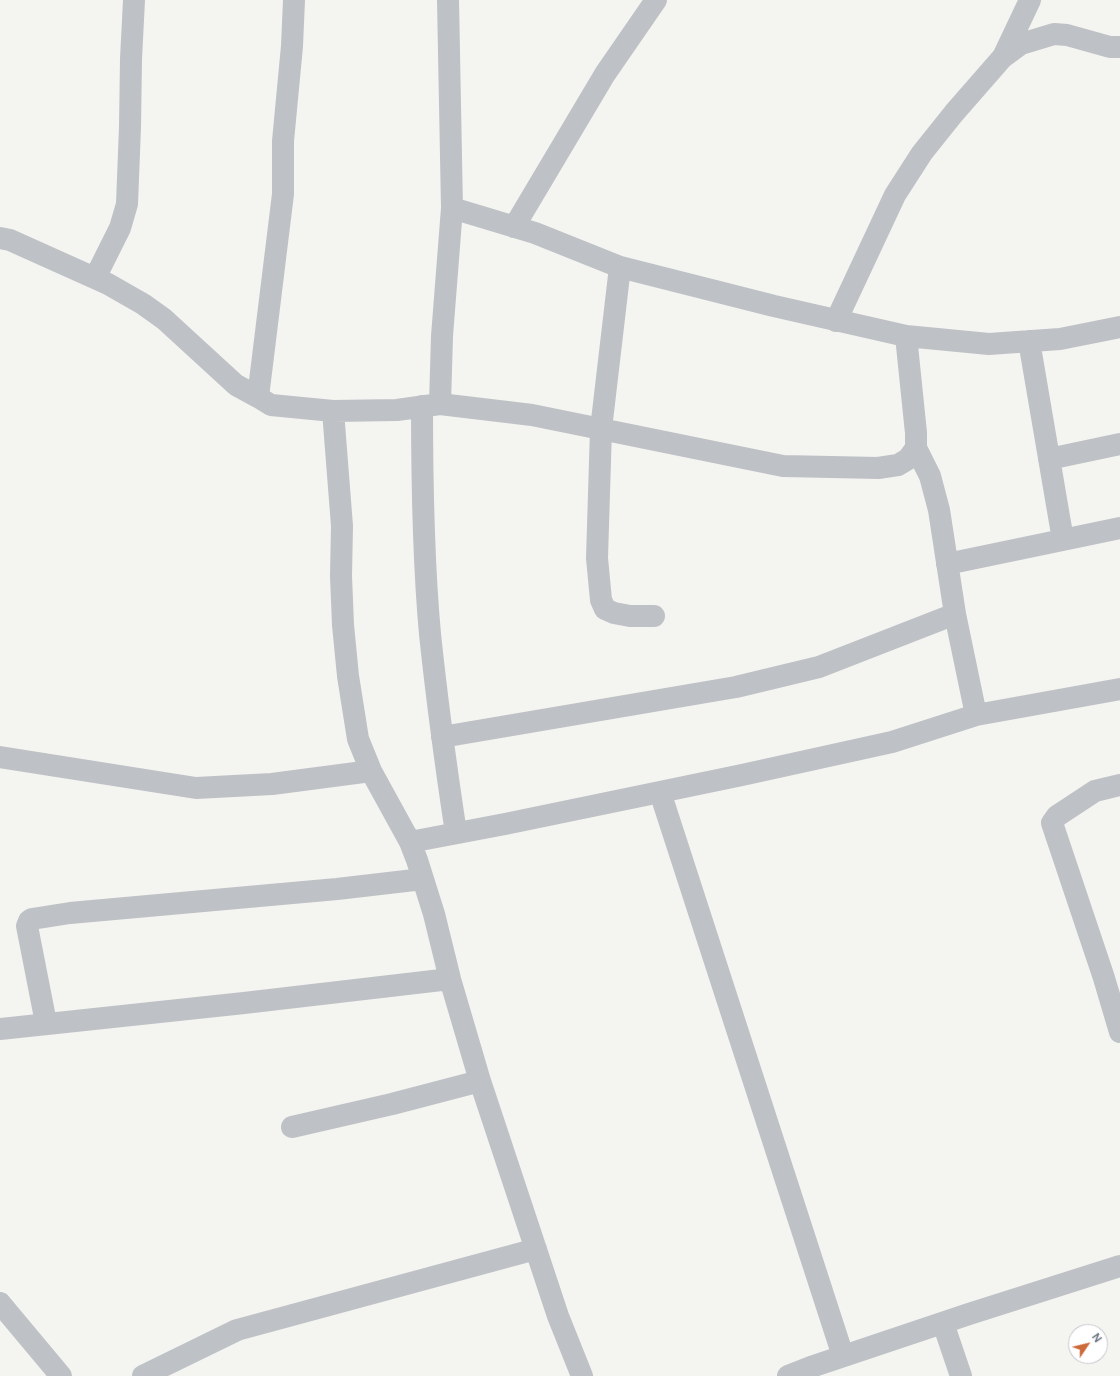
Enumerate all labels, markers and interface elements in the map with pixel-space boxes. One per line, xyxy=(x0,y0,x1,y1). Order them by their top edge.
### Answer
north arrow xyxy=(1068,1324,1108,1364)
text: N xyxy=(1089,1330,1105,1345)

